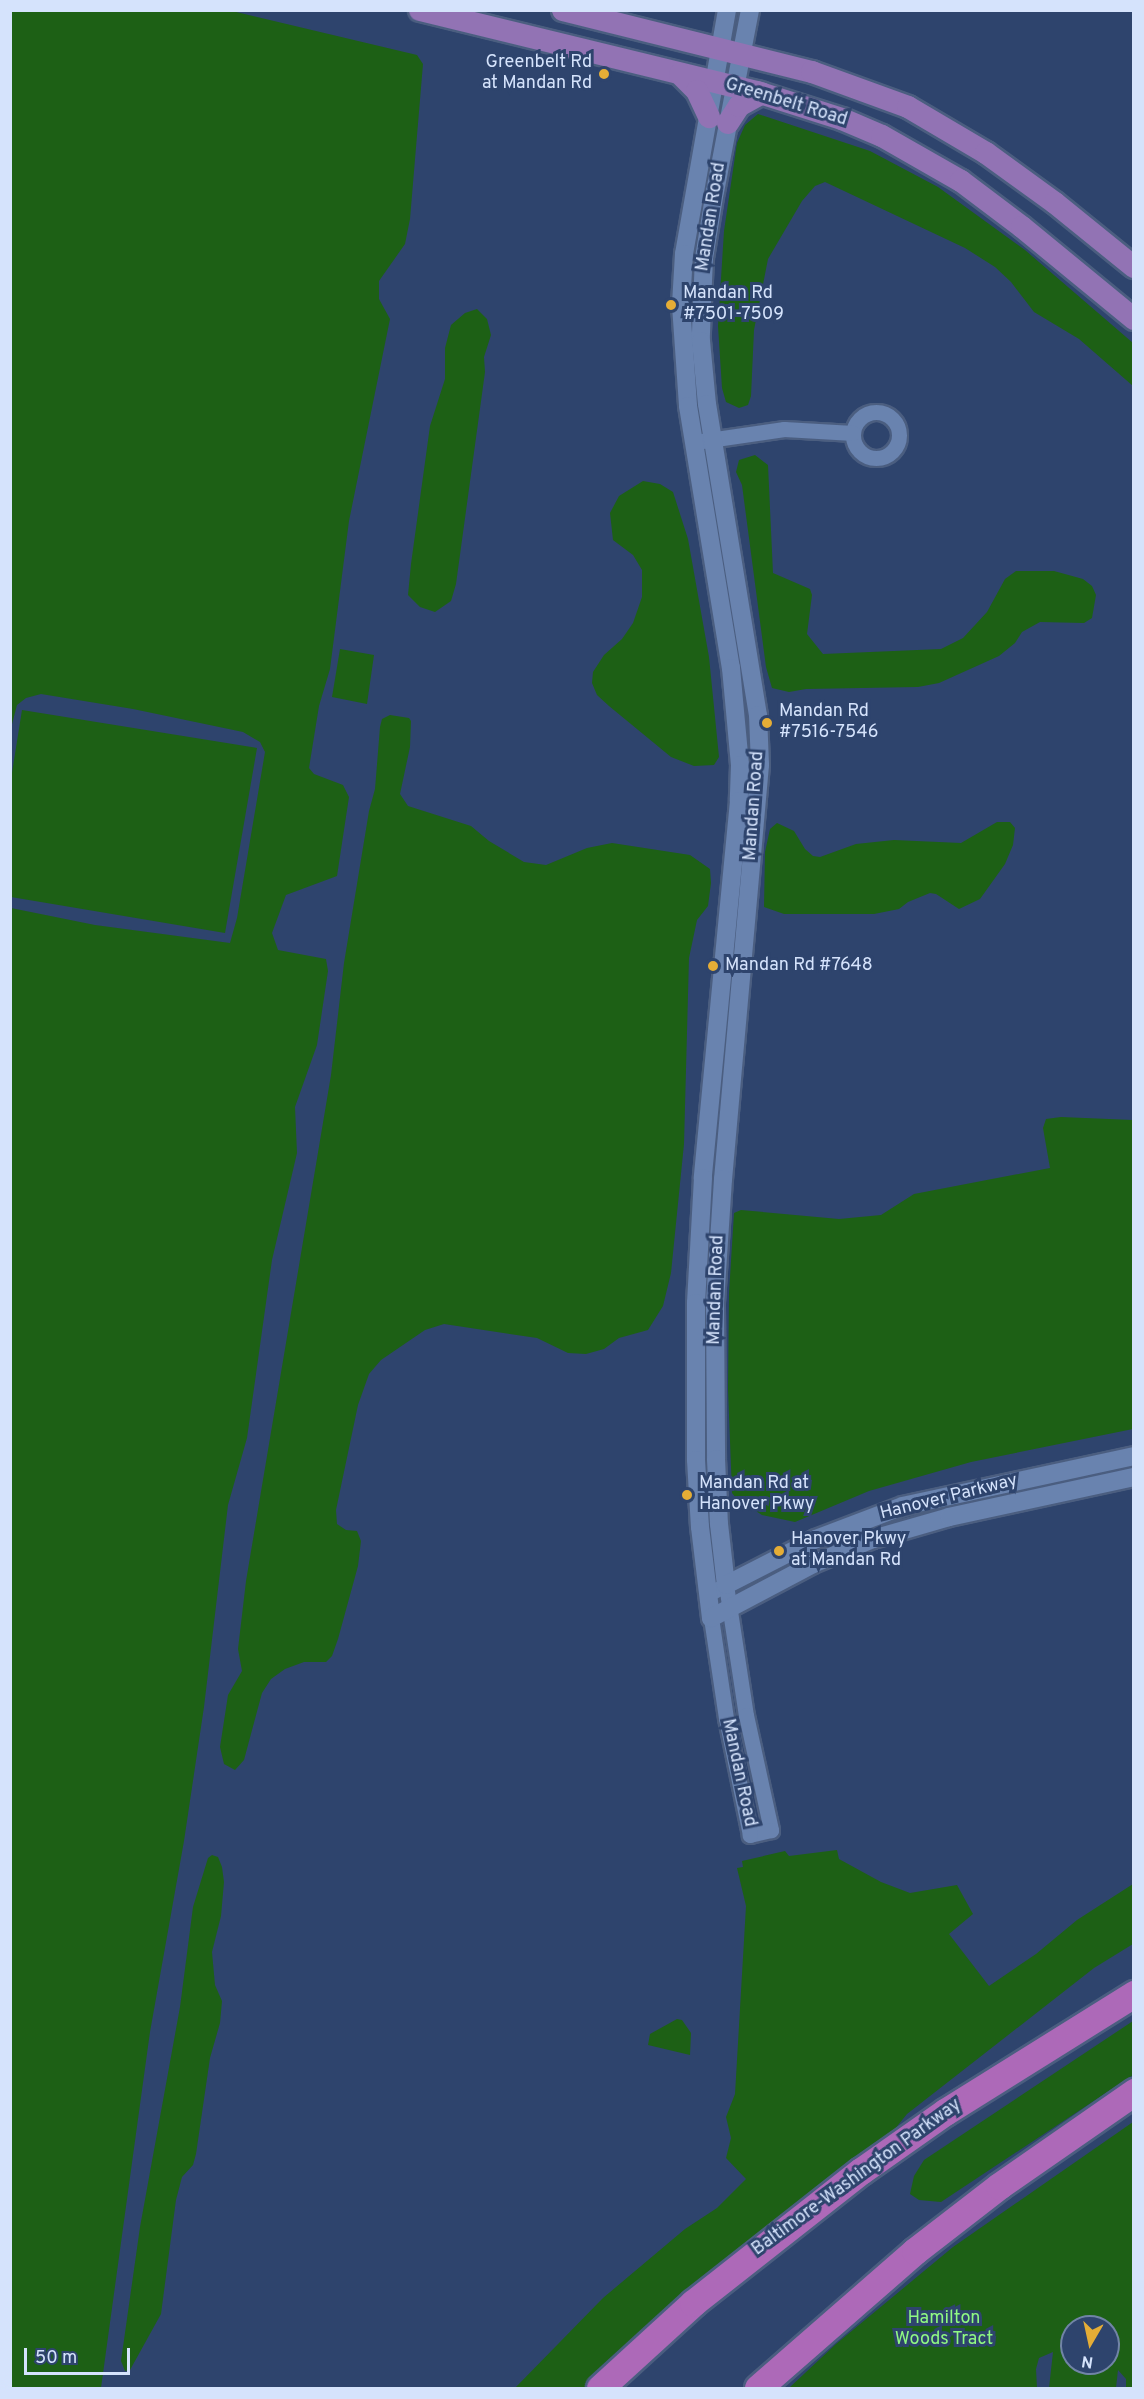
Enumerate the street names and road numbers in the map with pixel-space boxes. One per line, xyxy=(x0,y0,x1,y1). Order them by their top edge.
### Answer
street label: Greenbelt Road xyxy=(722,74,850,132)
street label: Mandan Road xyxy=(693,161,731,273)
street label: Mandan Road xyxy=(740,750,770,862)
street label: Mandan Road xyxy=(704,1235,730,1345)
street label: Hanover Parkway xyxy=(878,1470,1020,1526)
street label: Mandan Road xyxy=(716,1717,760,1829)
street label: Baltimore-Washington Parkway xyxy=(748,2095,966,2261)

